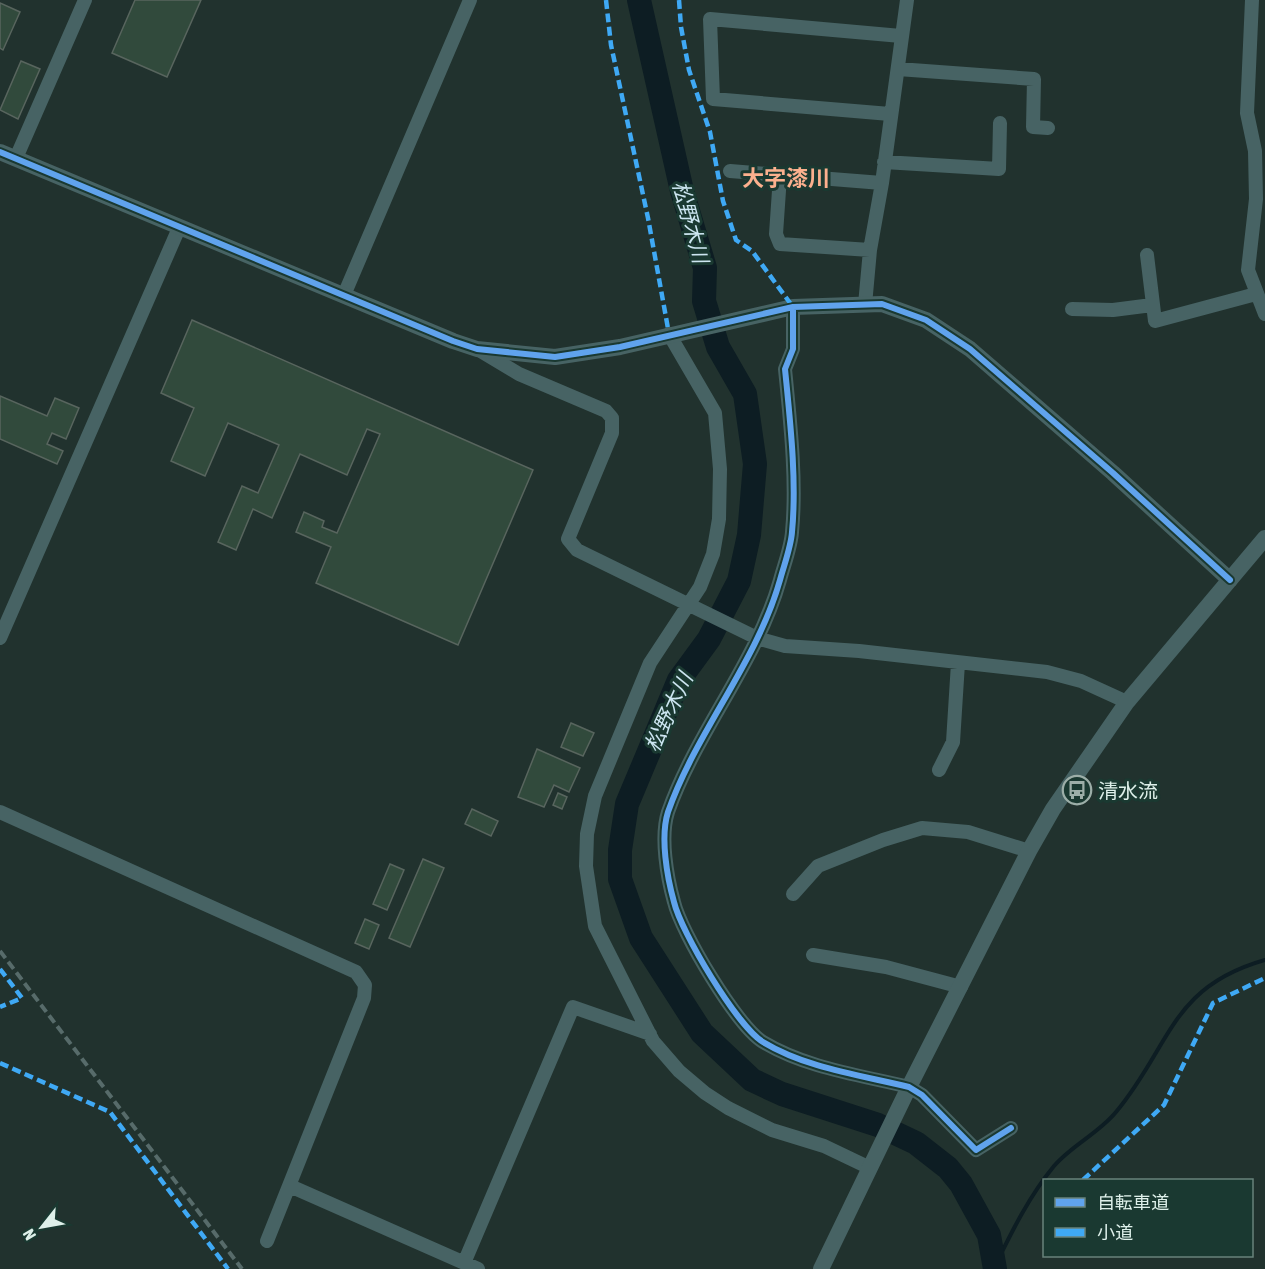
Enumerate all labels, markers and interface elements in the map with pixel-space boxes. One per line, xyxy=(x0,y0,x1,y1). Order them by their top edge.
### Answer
district label: 大字漆川 xyxy=(742,165,830,191)
water label: 松野木川 xyxy=(669,178,714,268)
water label: 松野木川 xyxy=(639,667,697,755)
bus stop icon: 清水流 xyxy=(1061,774,1093,806)
place label: 清水流 xyxy=(1098,779,1158,802)
legend xyxy=(1043,1179,1253,1257)
text: 自転車道 xyxy=(1097,1192,1169,1213)
north arrow xyxy=(12,1197,72,1257)
text: 小道 xyxy=(1097,1222,1133,1243)
text: N xyxy=(19,1226,39,1243)

